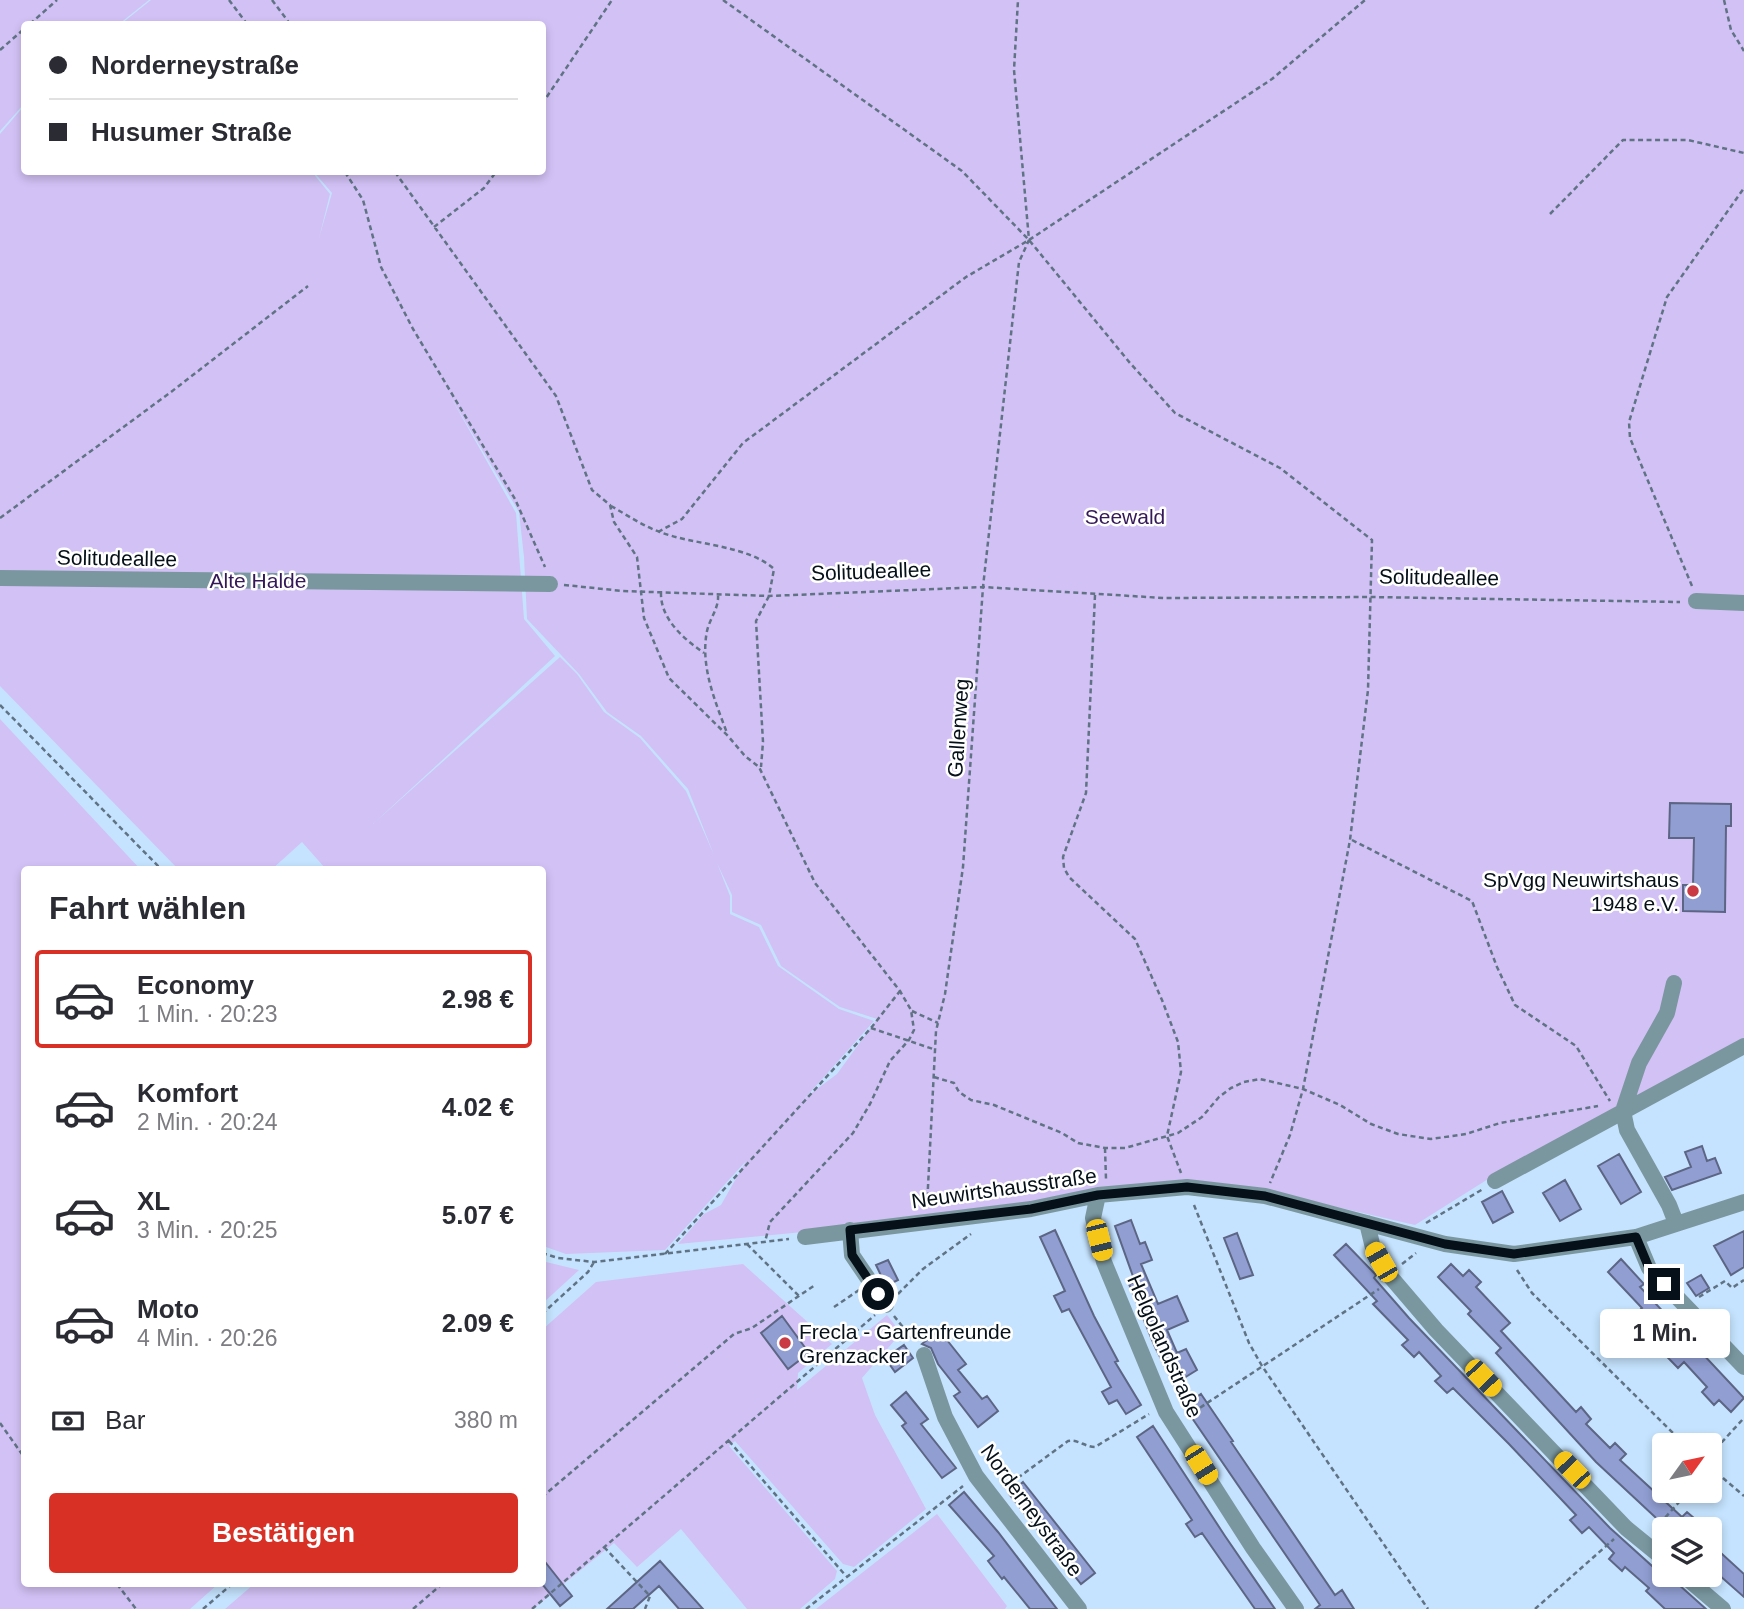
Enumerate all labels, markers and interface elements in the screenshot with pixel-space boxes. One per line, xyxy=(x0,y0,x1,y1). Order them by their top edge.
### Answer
text: Norderneystraße xyxy=(91,50,299,80)
text: Husumer Straße xyxy=(91,117,292,147)
park label: Seewald xyxy=(1085,505,1165,528)
street label: Solitudeallee xyxy=(57,545,177,571)
street label: Solitudeallee xyxy=(811,557,931,585)
street label: Solitudeallee xyxy=(1379,564,1499,590)
park label: Alte Halde xyxy=(210,569,306,592)
street label: Gallenweg xyxy=(943,678,973,778)
place label: SpVgg Neuwirtshaus 1948 e.V. xyxy=(1483,868,1679,915)
marker: SpVgg Neuwirtshaus 1948 e.V. xyxy=(1685,883,1701,899)
text: Fahrt wählen xyxy=(49,890,246,926)
icon: car xyxy=(53,968,116,1031)
text: Economy xyxy=(137,970,254,1000)
text: 2.98 € xyxy=(442,984,514,1014)
text: 1 Min. · 20:23 xyxy=(137,1001,278,1027)
icon: car xyxy=(53,1076,116,1139)
text: Komfort xyxy=(137,1078,238,1108)
text: 4.02 € xyxy=(442,1092,514,1122)
text: 2 Min. · 20:24 xyxy=(137,1109,278,1135)
street label: Neuwirtshausstraße xyxy=(910,1164,1098,1212)
icon: car xyxy=(53,1184,116,1247)
text: XL xyxy=(137,1186,170,1216)
text: 5.07 € xyxy=(442,1200,514,1230)
text: 3 Min. · 20:25 xyxy=(137,1217,278,1243)
car xyxy=(1084,1217,1115,1263)
car xyxy=(1362,1239,1401,1285)
route end xyxy=(1648,1268,1680,1300)
street label: Helgolandstraße xyxy=(1123,1271,1207,1421)
route start xyxy=(862,1278,894,1310)
icon: car xyxy=(53,1292,116,1355)
text: Moto xyxy=(137,1294,199,1324)
text: 2.09 € xyxy=(442,1308,514,1338)
callout: 1 Min. xyxy=(1599,1308,1729,1358)
place label: Frecla - Gartenfreunde Grenzacker xyxy=(799,1320,1011,1367)
text: 1 Min. xyxy=(1632,1320,1698,1346)
text: 4 Min. · 20:26 xyxy=(137,1325,278,1351)
marker: Frecla - Gartenfreunde Grenzacker xyxy=(777,1335,793,1351)
car xyxy=(1461,1356,1506,1400)
icon: cash xyxy=(49,1402,87,1440)
text: Bar xyxy=(105,1405,145,1435)
text: 380 m xyxy=(454,1407,518,1433)
north arrow xyxy=(1652,1433,1722,1503)
map controls xyxy=(1652,1433,1722,1587)
street label: Norderneystraße xyxy=(976,1440,1088,1580)
car xyxy=(1181,1442,1222,1488)
car xyxy=(1550,1448,1595,1492)
button: Bestätigen xyxy=(49,1493,518,1573)
button: layers xyxy=(1652,1517,1722,1587)

